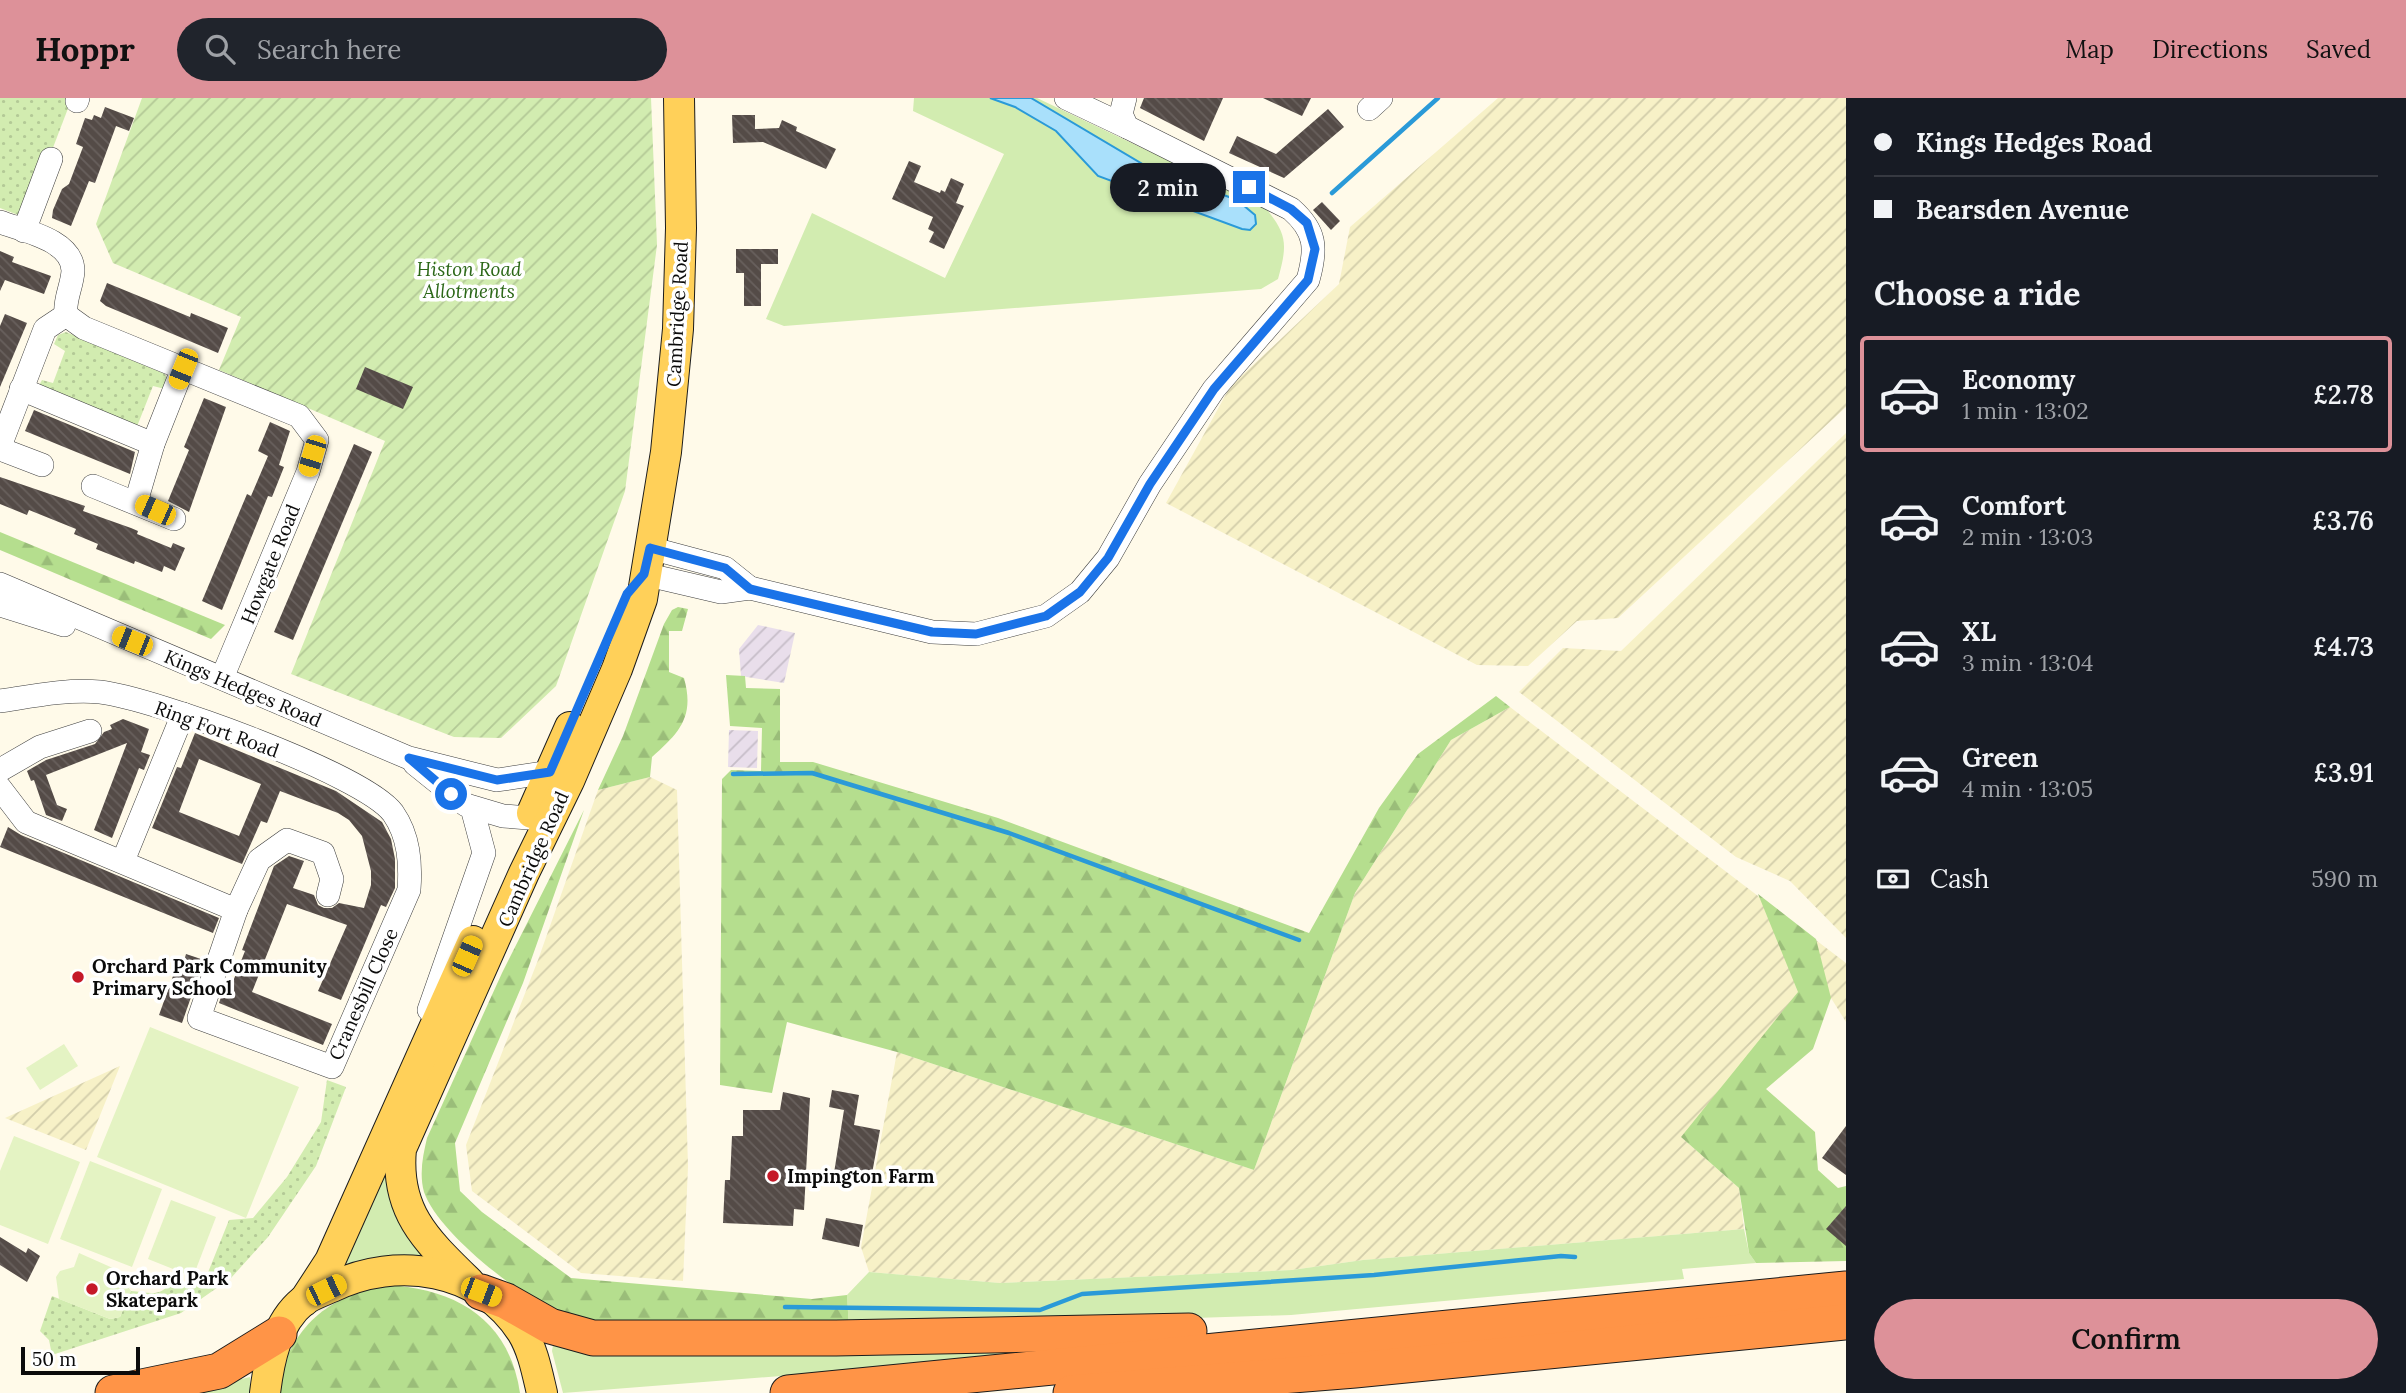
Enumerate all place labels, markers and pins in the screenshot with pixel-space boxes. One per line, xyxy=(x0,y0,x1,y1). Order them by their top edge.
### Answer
place label: Orchard Park Community Primary School xyxy=(92,954,327,1000)
marker: Orchard Park Community Primary School xyxy=(70,969,86,985)
place label: Impington Farm xyxy=(787,1164,935,1188)
marker: Impington Farm xyxy=(765,1168,781,1184)
place label: Orchard Park Skatepark xyxy=(106,1266,229,1312)
marker: Orchard Park Skatepark xyxy=(84,1281,100,1297)

